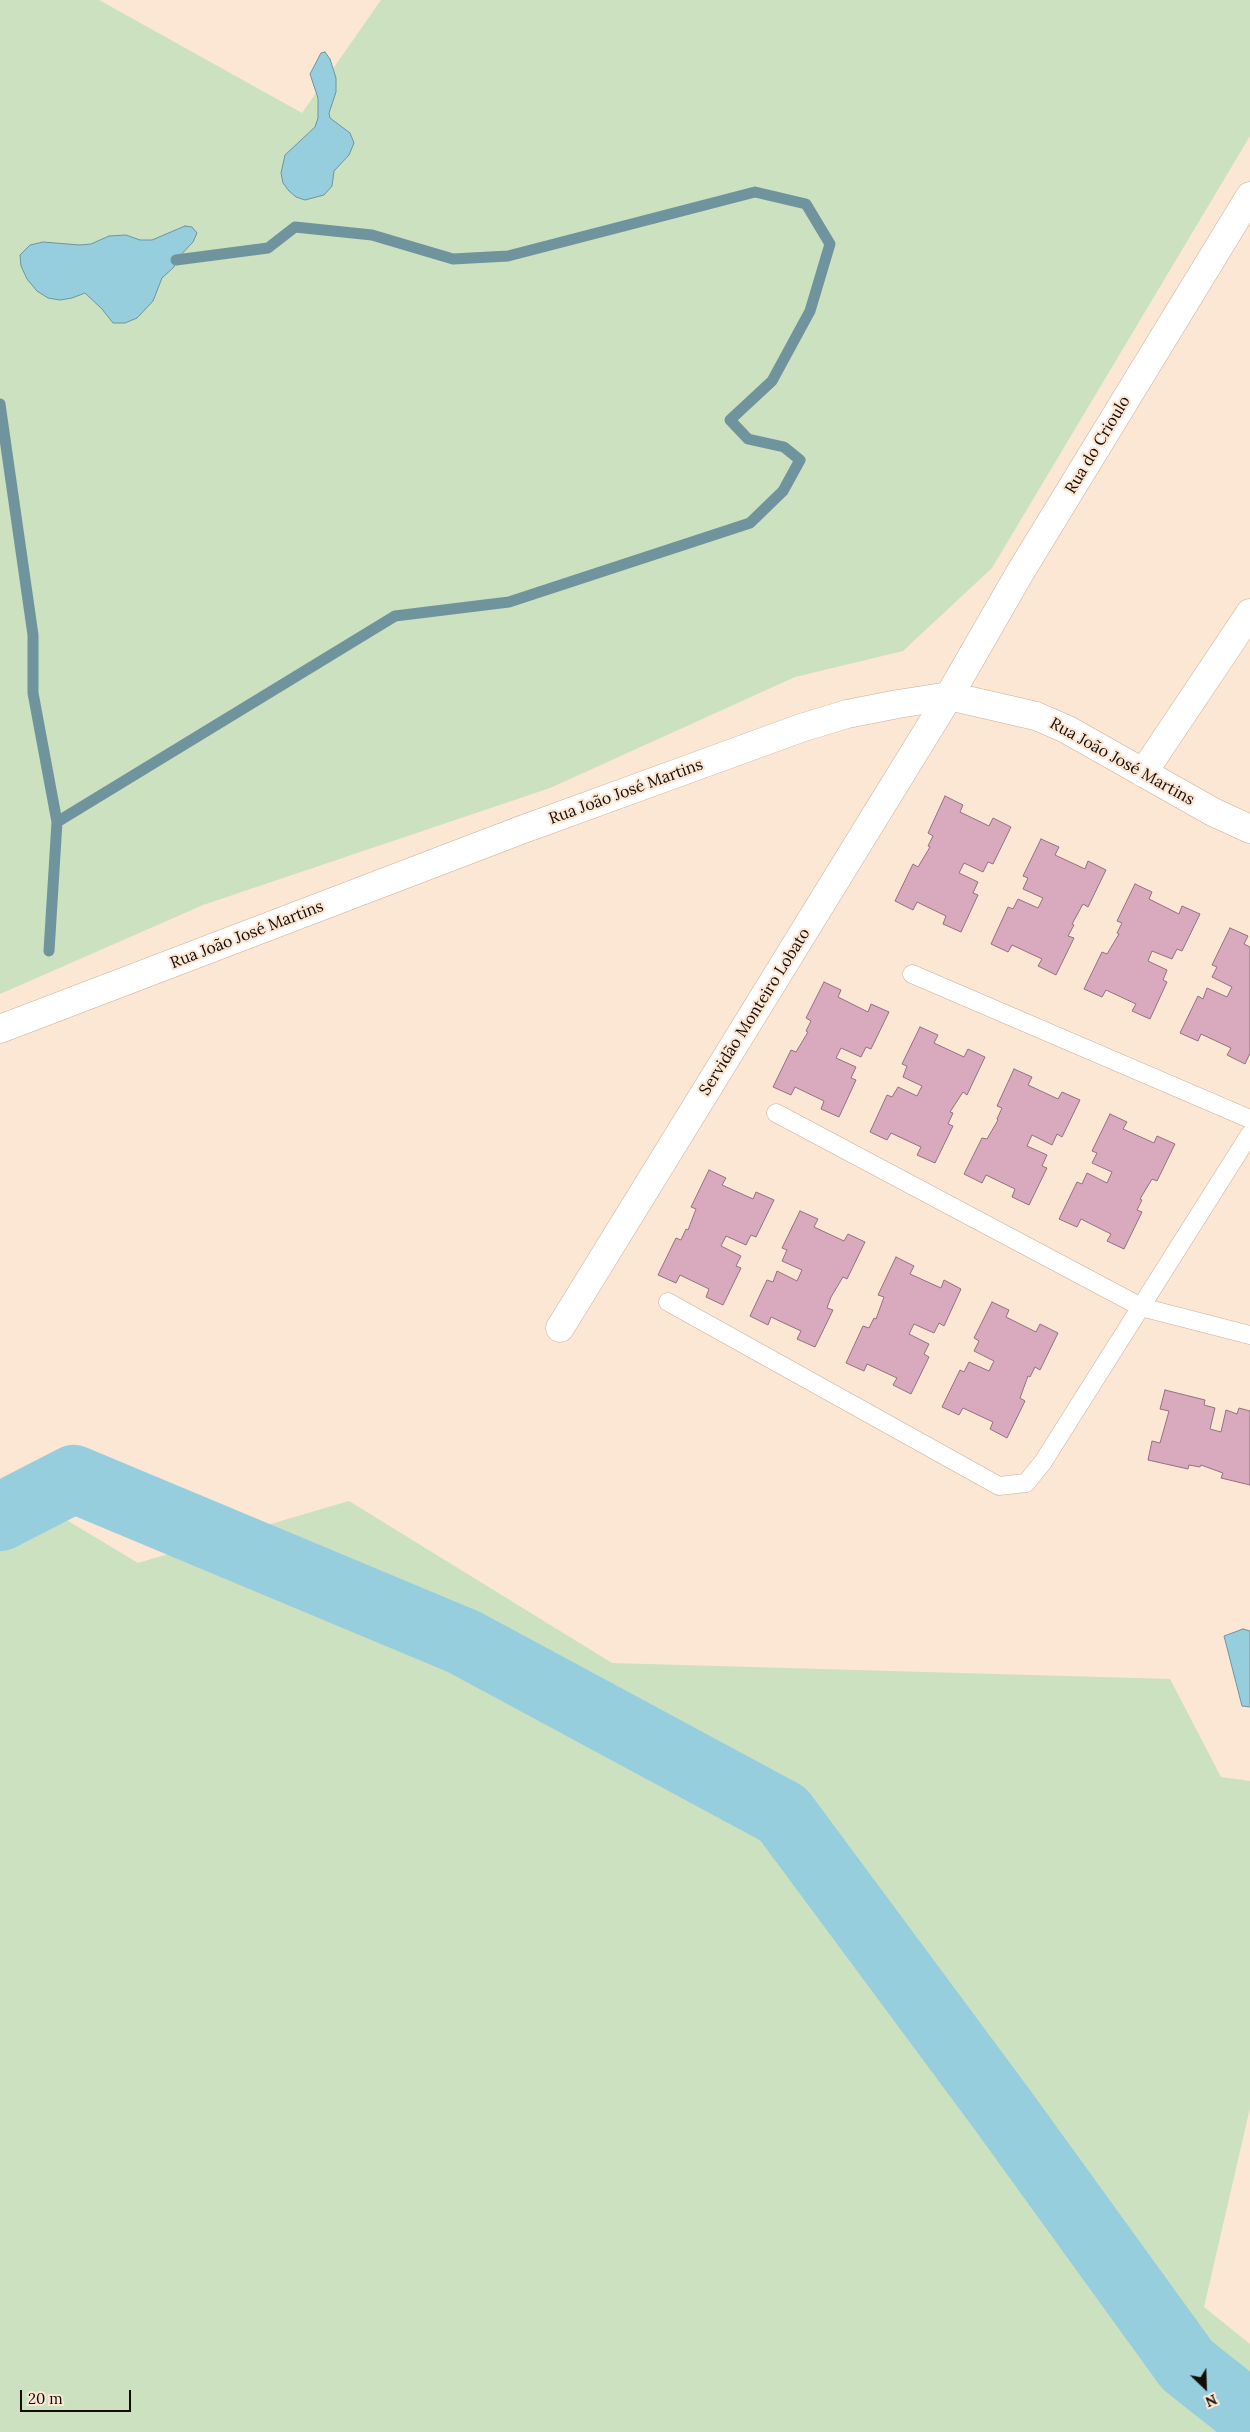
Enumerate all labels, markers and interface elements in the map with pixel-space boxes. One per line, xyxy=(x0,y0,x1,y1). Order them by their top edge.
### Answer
street label: Rua do Crioulo xyxy=(1061,393,1135,497)
street label: Rua João José Martins xyxy=(1046,714,1198,810)
street label: Rua João José Martins xyxy=(546,755,706,829)
street label: Rua João José Martins xyxy=(168,897,326,973)
street label: Servidão Monteiro Lobato xyxy=(696,925,814,1099)
north arrow xyxy=(1180,2362,1230,2412)
scale bar xyxy=(22,2380,134,2412)
text: 20 m xyxy=(28,2389,63,2408)
text: N xyxy=(1203,2390,1220,2411)

